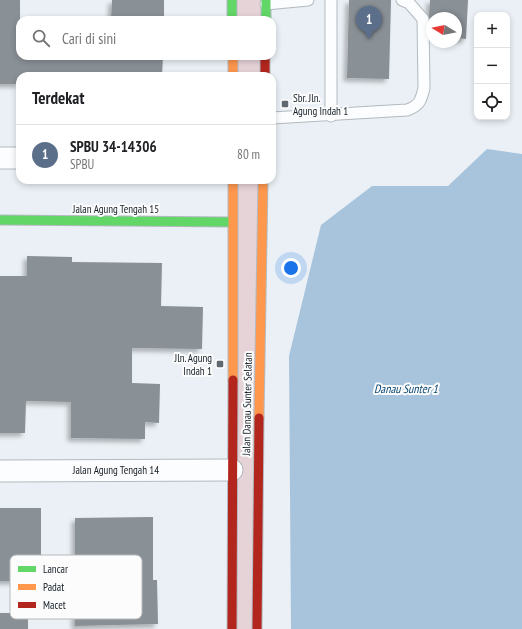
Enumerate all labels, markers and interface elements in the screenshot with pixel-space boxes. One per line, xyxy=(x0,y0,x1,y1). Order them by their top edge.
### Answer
pin: 1 xyxy=(356,6,382,39)
north arrow xyxy=(426,12,462,48)
map controls xyxy=(474,12,510,120)
button: + xyxy=(474,12,510,48)
search box xyxy=(16,16,276,60)
icon: search xyxy=(30,27,52,49)
text: Cari di sini xyxy=(62,29,116,48)
button: − xyxy=(474,48,510,84)
button: locate xyxy=(474,84,510,120)
text: Terdekat xyxy=(32,87,84,109)
place label: Sbr. Jln. Agung Indah 1 xyxy=(293,91,348,118)
marker: Sbr. Jln. Agung Indah 1 xyxy=(280,99,290,109)
text: SPBU 34-14306 xyxy=(70,137,157,156)
text: 1 xyxy=(42,146,48,163)
text: 80 m xyxy=(237,146,260,163)
text: SPBU xyxy=(70,156,94,173)
street label: Jalan Agung Tengah 15 xyxy=(72,202,159,216)
your location xyxy=(281,258,301,278)
place label: Jln. Agung Indah 1 xyxy=(174,351,212,378)
street label: Jalan Danau Sunter Selatan xyxy=(239,352,255,457)
marker: Jln. Agung Indah 1 xyxy=(215,359,225,369)
water label: Danau Sunter 1 xyxy=(374,381,439,396)
street label: Jalan Agung Tengah 14 xyxy=(72,463,159,477)
legend xyxy=(10,555,142,619)
text: Lancar xyxy=(43,562,68,576)
text: Padat xyxy=(43,580,64,594)
text: Macet xyxy=(43,598,66,612)

